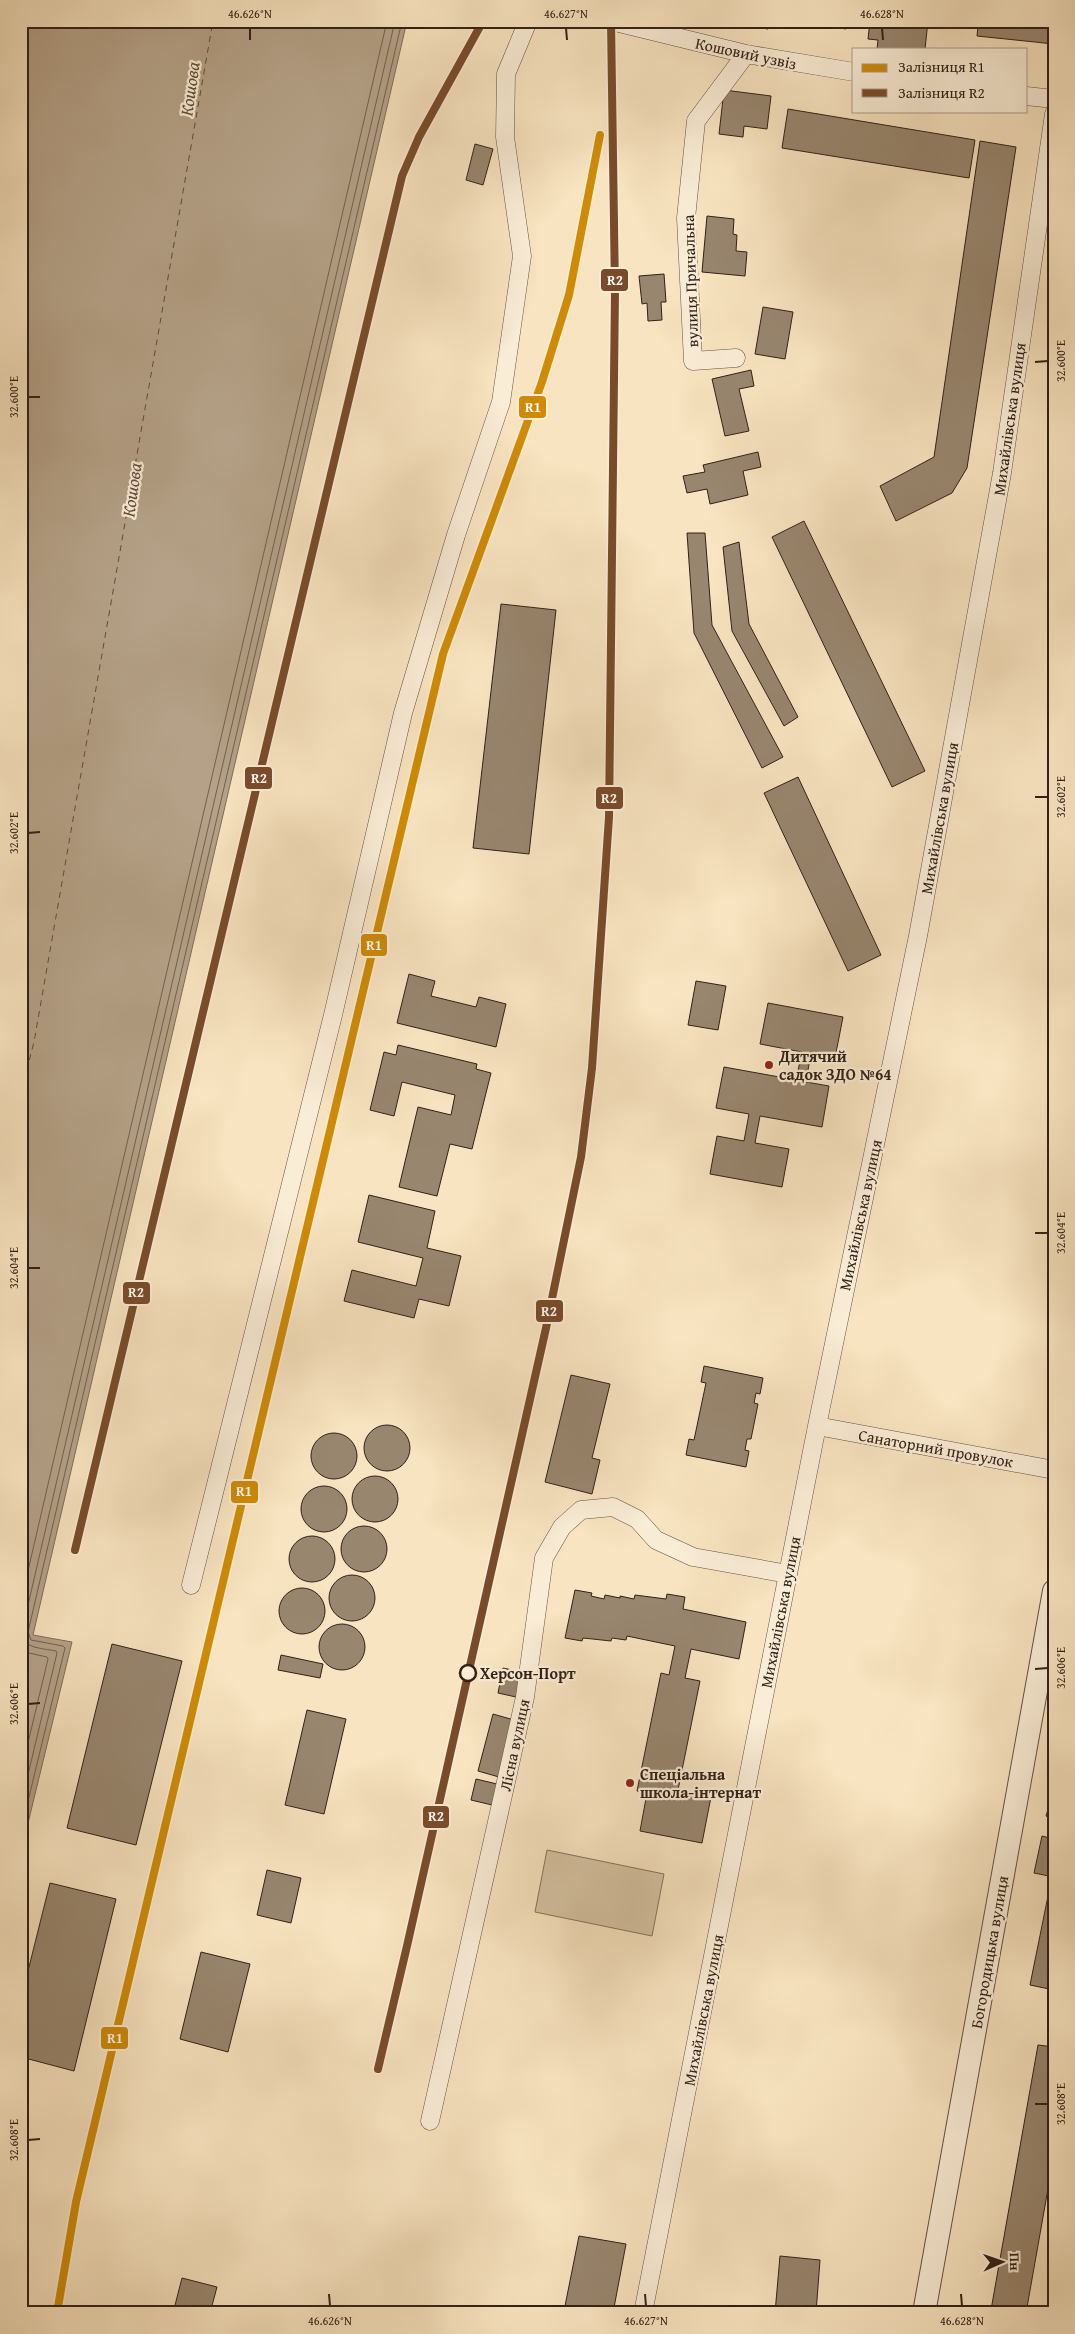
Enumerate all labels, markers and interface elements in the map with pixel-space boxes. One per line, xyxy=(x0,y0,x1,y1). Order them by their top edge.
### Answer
text: 46.626°N xyxy=(228,5,272,22)
text: 46.627°N xyxy=(544,5,588,22)
text: 46.628°N xyxy=(860,5,904,22)
street label: Кошовий узвіз xyxy=(693,31,799,75)
legend xyxy=(852,48,1028,112)
text: Залізниця R1 xyxy=(898,56,985,77)
water label: Кошова xyxy=(172,59,207,118)
text: Залізниця R2 xyxy=(898,82,985,103)
street label: вулиця Причальна xyxy=(676,214,704,348)
line badge: R2 xyxy=(600,268,629,292)
text: R2 xyxy=(607,270,623,290)
text: 32.600°E xyxy=(1052,340,1069,382)
street label: Михайлівська вулиця xyxy=(986,341,1032,497)
text: 32.600°E xyxy=(5,376,22,418)
line badge: R1 xyxy=(518,395,547,419)
text: R1 xyxy=(525,397,541,417)
water label: Кошова xyxy=(114,460,149,519)
street label: Михайлівська вулиця xyxy=(914,740,964,896)
line badge: R2 xyxy=(244,766,273,790)
text: R2 xyxy=(251,768,267,788)
text: 32.602°E xyxy=(1052,776,1069,818)
line badge: R2 xyxy=(595,786,624,810)
text: R2 xyxy=(601,788,617,808)
text: 32.602°E xyxy=(5,812,22,854)
line badge: R1 xyxy=(360,933,388,957)
text: R1 xyxy=(366,935,382,955)
place label: Дитячий садок ЗДО №64 xyxy=(778,1044,892,1086)
marker: Дитячий садок ЗДО №64 xyxy=(763,1059,775,1071)
street label: Михайлівська вулиця xyxy=(832,1137,888,1293)
text: 32.604°E xyxy=(1052,1212,1069,1254)
text: 32.604°E xyxy=(5,1247,22,1289)
line badge: R2 xyxy=(122,1281,151,1305)
text: R2 xyxy=(128,1282,144,1302)
line badge: R2 xyxy=(535,1299,564,1323)
text: R2 xyxy=(541,1301,557,1321)
street label: Санаторний провулок xyxy=(857,1423,1016,1474)
line badge: R1 xyxy=(230,1480,259,1504)
text: R1 xyxy=(236,1481,252,1501)
street label: Михайлівська вулиця xyxy=(754,1534,806,1690)
text: 32.606°E xyxy=(1052,1647,1069,1689)
place label: Херсон-Порт xyxy=(480,1661,576,1685)
marker: Херсон-Порт xyxy=(459,1664,477,1682)
text: 32.606°E xyxy=(5,1683,22,1725)
street label: Лісна вулиця xyxy=(493,1697,535,1793)
place label: Спеціальна школа-інтернат xyxy=(640,1762,761,1804)
marker: Спеціальна школа-інтернат xyxy=(624,1777,636,1789)
line badge: R2 xyxy=(422,1805,450,1829)
text: R2 xyxy=(428,1806,444,1826)
street label: Богородицька вулиця xyxy=(964,1874,1014,2030)
street label: Михайлівська вулиця xyxy=(677,1932,729,2088)
line badge: R1 xyxy=(100,2026,129,2050)
text: R1 xyxy=(107,2028,123,2048)
text: 32.608°E xyxy=(1052,2083,1069,2125)
text: 32.608°E xyxy=(5,2119,22,2161)
north arrow xyxy=(978,2236,1028,2286)
text: Пн xyxy=(1005,2252,1025,2271)
text: 46.626°N xyxy=(308,2312,352,2329)
text: 46.627°N xyxy=(624,2312,668,2329)
text: 46.628°N xyxy=(940,2312,984,2329)

